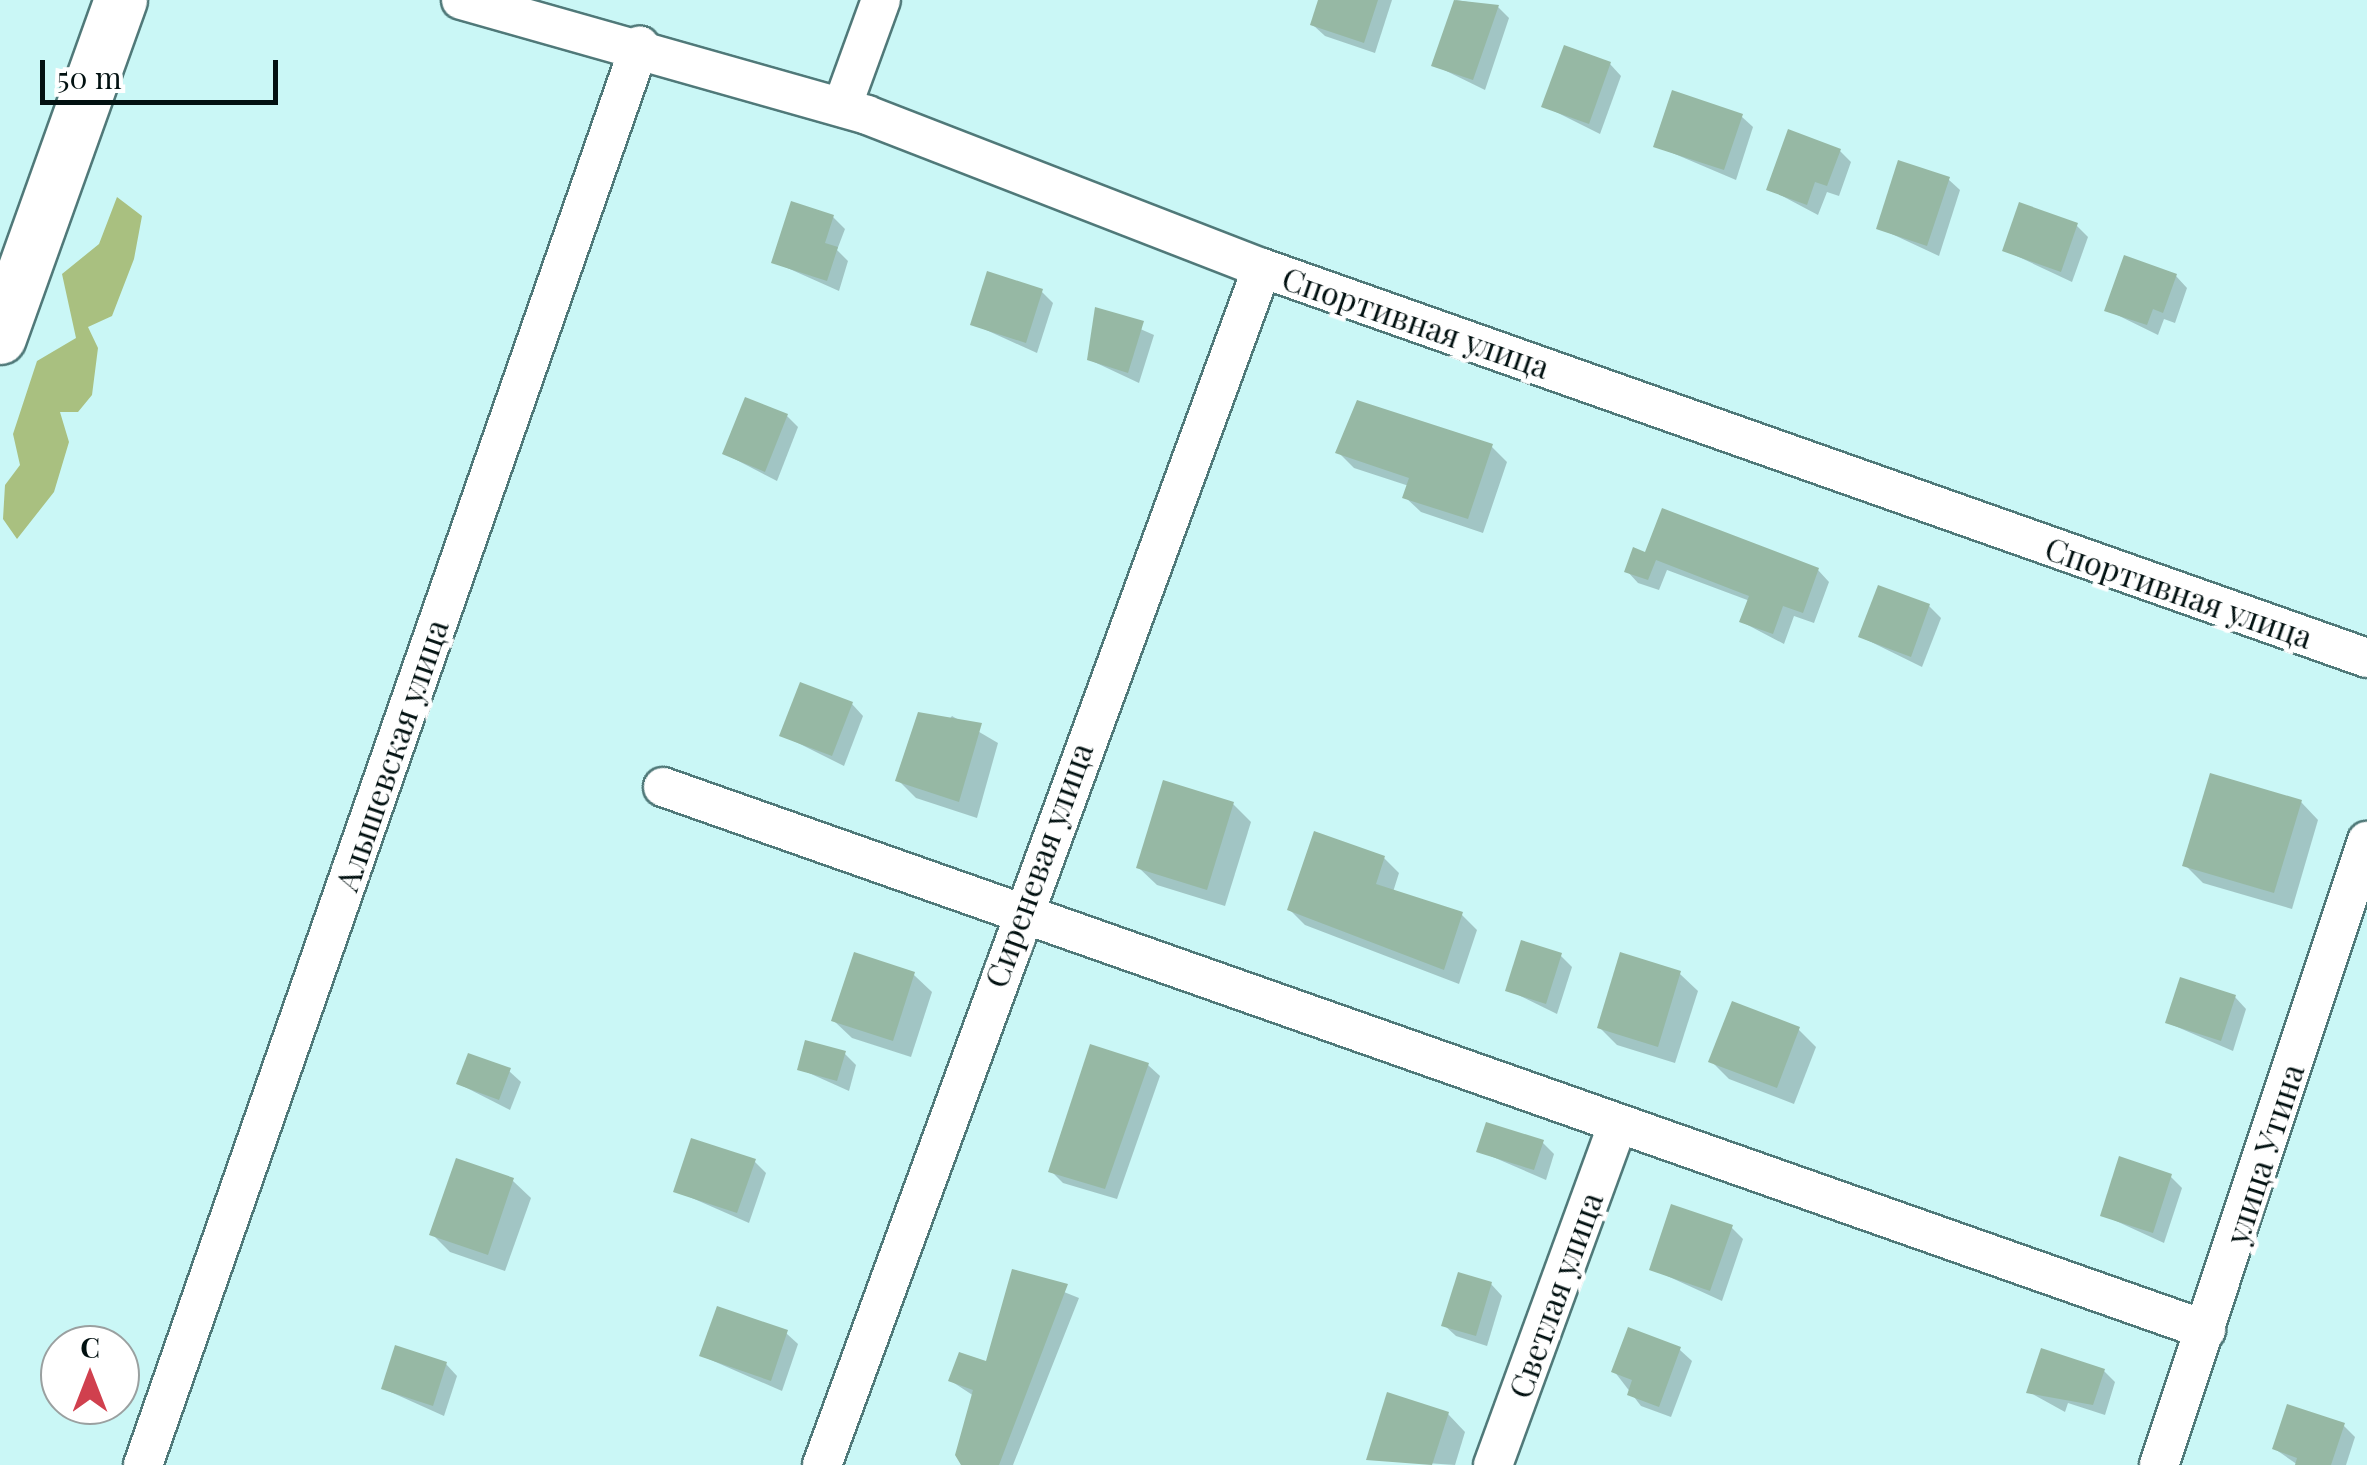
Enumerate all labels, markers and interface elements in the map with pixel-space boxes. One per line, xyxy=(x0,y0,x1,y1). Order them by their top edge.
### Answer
scale bar xyxy=(45,40,282,102)
text: 50 m xyxy=(57,57,122,97)
street label: Спортивная улица xyxy=(1277,258,1555,386)
street label: Спортивная улица xyxy=(2040,528,2318,656)
street label: Алышевская улица xyxy=(327,614,455,896)
street label: Сиреневая улица xyxy=(976,737,1100,993)
street label: улица Утина xyxy=(2217,1059,2311,1249)
street label: Светлая улица xyxy=(1500,1187,1610,1403)
north arrow xyxy=(40,1325,140,1425)
text: С xyxy=(80,1328,100,1365)

